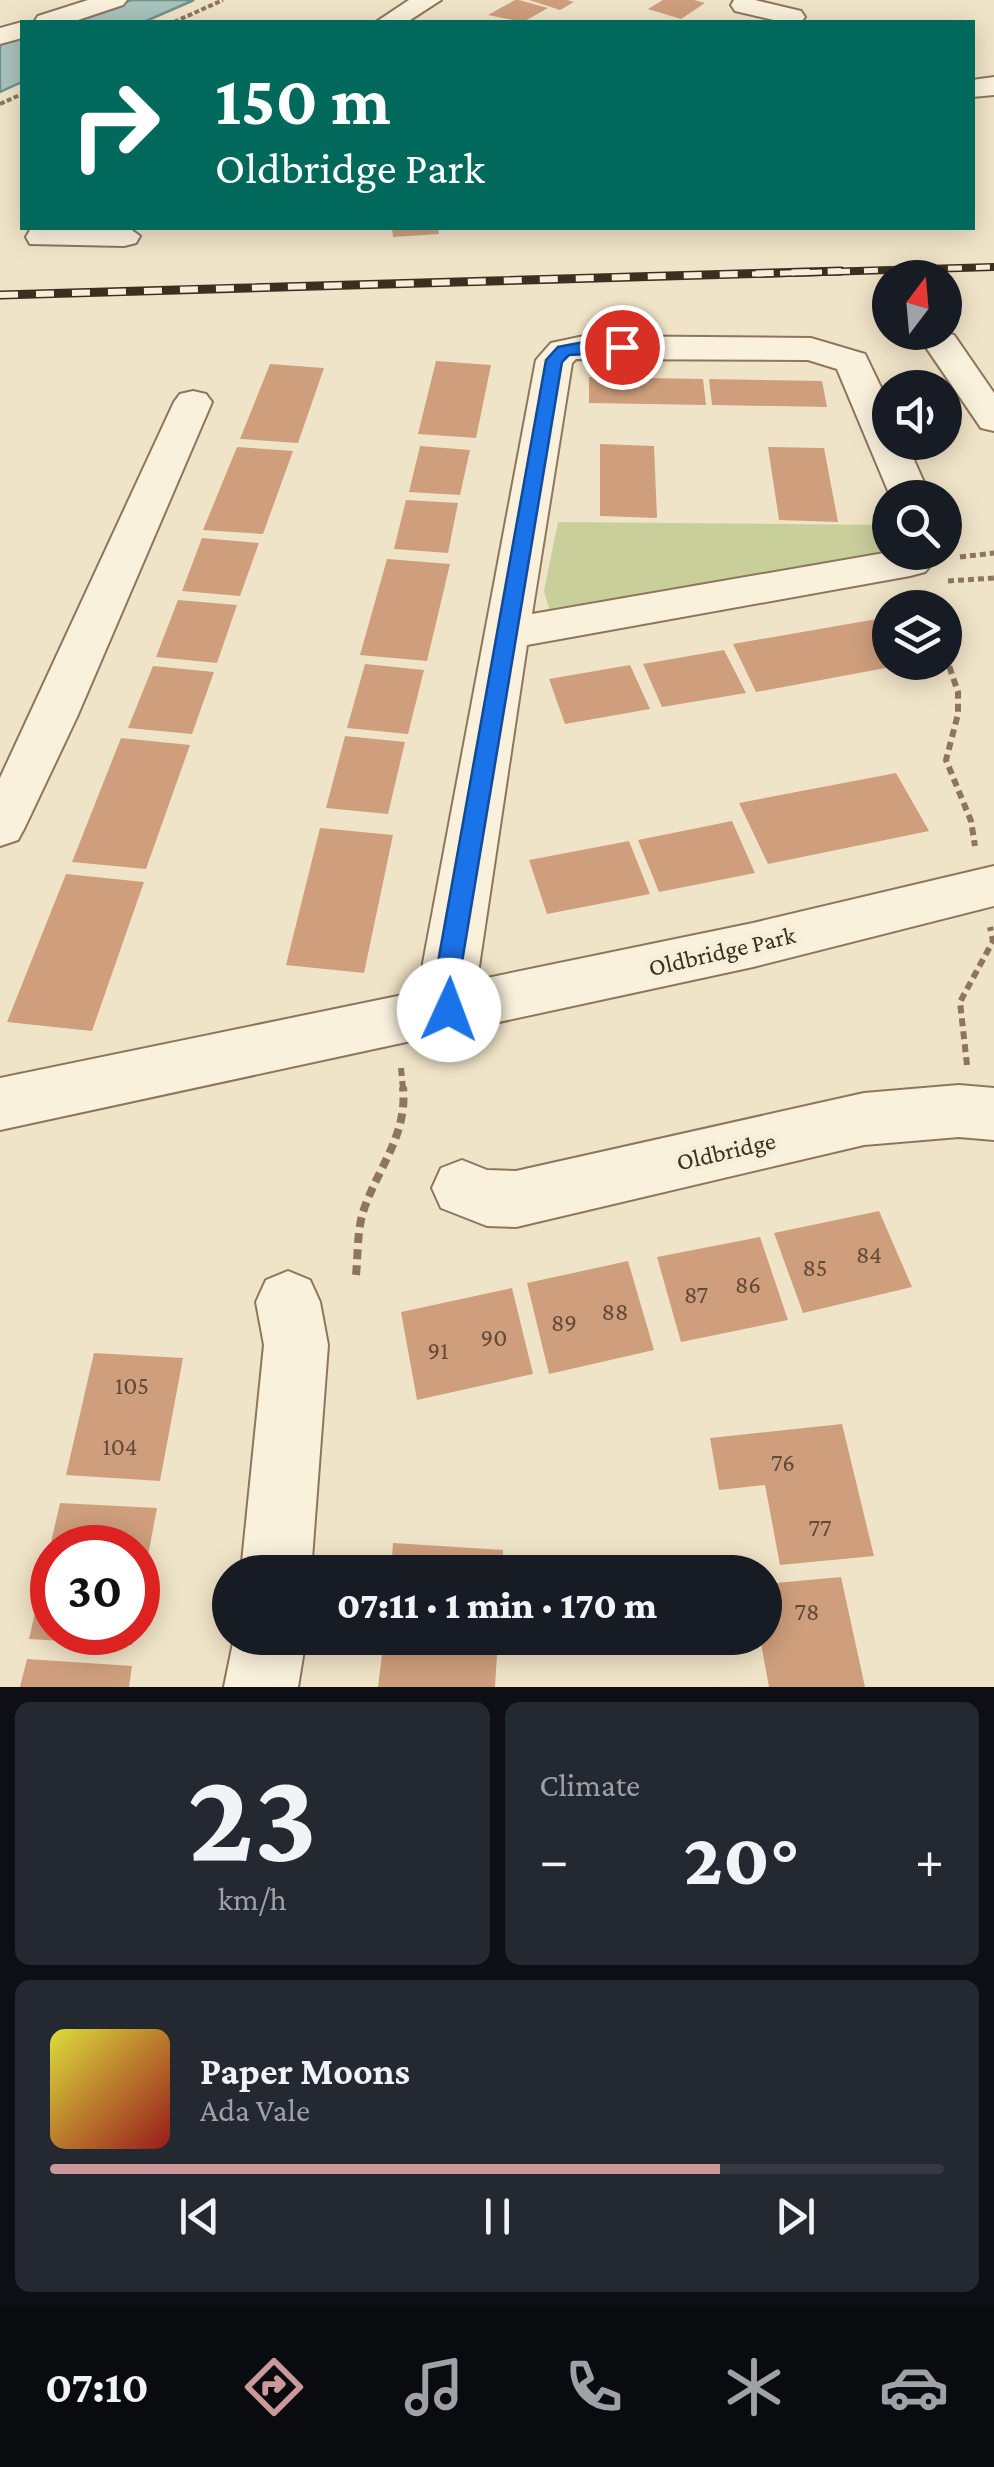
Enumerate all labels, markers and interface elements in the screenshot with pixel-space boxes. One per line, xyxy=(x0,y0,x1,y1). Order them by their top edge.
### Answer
icon: right xyxy=(50,60,180,190)
text: 150 m xyxy=(215,61,391,139)
text: Oldbridge Park xyxy=(215,143,485,193)
north arrow xyxy=(872,260,962,350)
map controls xyxy=(872,260,962,680)
pin xyxy=(580,305,665,390)
icon: arrive xyxy=(595,320,650,375)
button: sound xyxy=(872,370,962,460)
button: search xyxy=(872,480,962,570)
button: layers xyxy=(872,590,962,680)
street label: Oldbridge Park xyxy=(646,921,798,982)
position arrow xyxy=(397,958,501,1062)
street label: Oldbridge xyxy=(674,1126,778,1176)
house number: 84 xyxy=(856,1241,882,1268)
house number: 85 xyxy=(803,1254,827,1281)
house number: 86 xyxy=(735,1271,761,1298)
house number: 87 xyxy=(684,1281,708,1308)
house number: 88 xyxy=(602,1298,628,1325)
house number: 89 xyxy=(551,1309,577,1336)
house number: 90 xyxy=(481,1324,507,1351)
house number: 91 xyxy=(428,1337,449,1364)
house number: 105 xyxy=(115,1372,149,1399)
house number: 104 xyxy=(102,1433,138,1460)
house number: 76 xyxy=(771,1449,795,1476)
house number: 77 xyxy=(808,1514,832,1541)
speed limit sign: 30 xyxy=(30,1525,160,1655)
text: 07:11 · 1 min · 170 m xyxy=(337,1584,657,1626)
house number: 78 xyxy=(795,1598,819,1625)
text: 23 xyxy=(187,1743,317,1888)
text: Climate xyxy=(540,1767,640,1803)
text: 20° xyxy=(684,1817,800,1900)
text: − xyxy=(540,1829,569,1890)
text: + xyxy=(915,1829,944,1890)
text: km/h xyxy=(218,1881,287,1917)
text: Paper Moons xyxy=(200,2050,410,2092)
text: Ada Vale xyxy=(200,2092,310,2128)
icon: previous xyxy=(172,2189,227,2244)
icon: pause xyxy=(470,2189,525,2244)
icon: next xyxy=(768,2189,823,2244)
icon: directions xyxy=(239,2352,309,2422)
icon: music xyxy=(399,2352,469,2422)
icon: phone xyxy=(559,2352,629,2422)
icon: climate xyxy=(719,2352,789,2422)
icon: car xyxy=(879,2352,949,2422)
text: 07:10 xyxy=(45,2362,149,2412)

